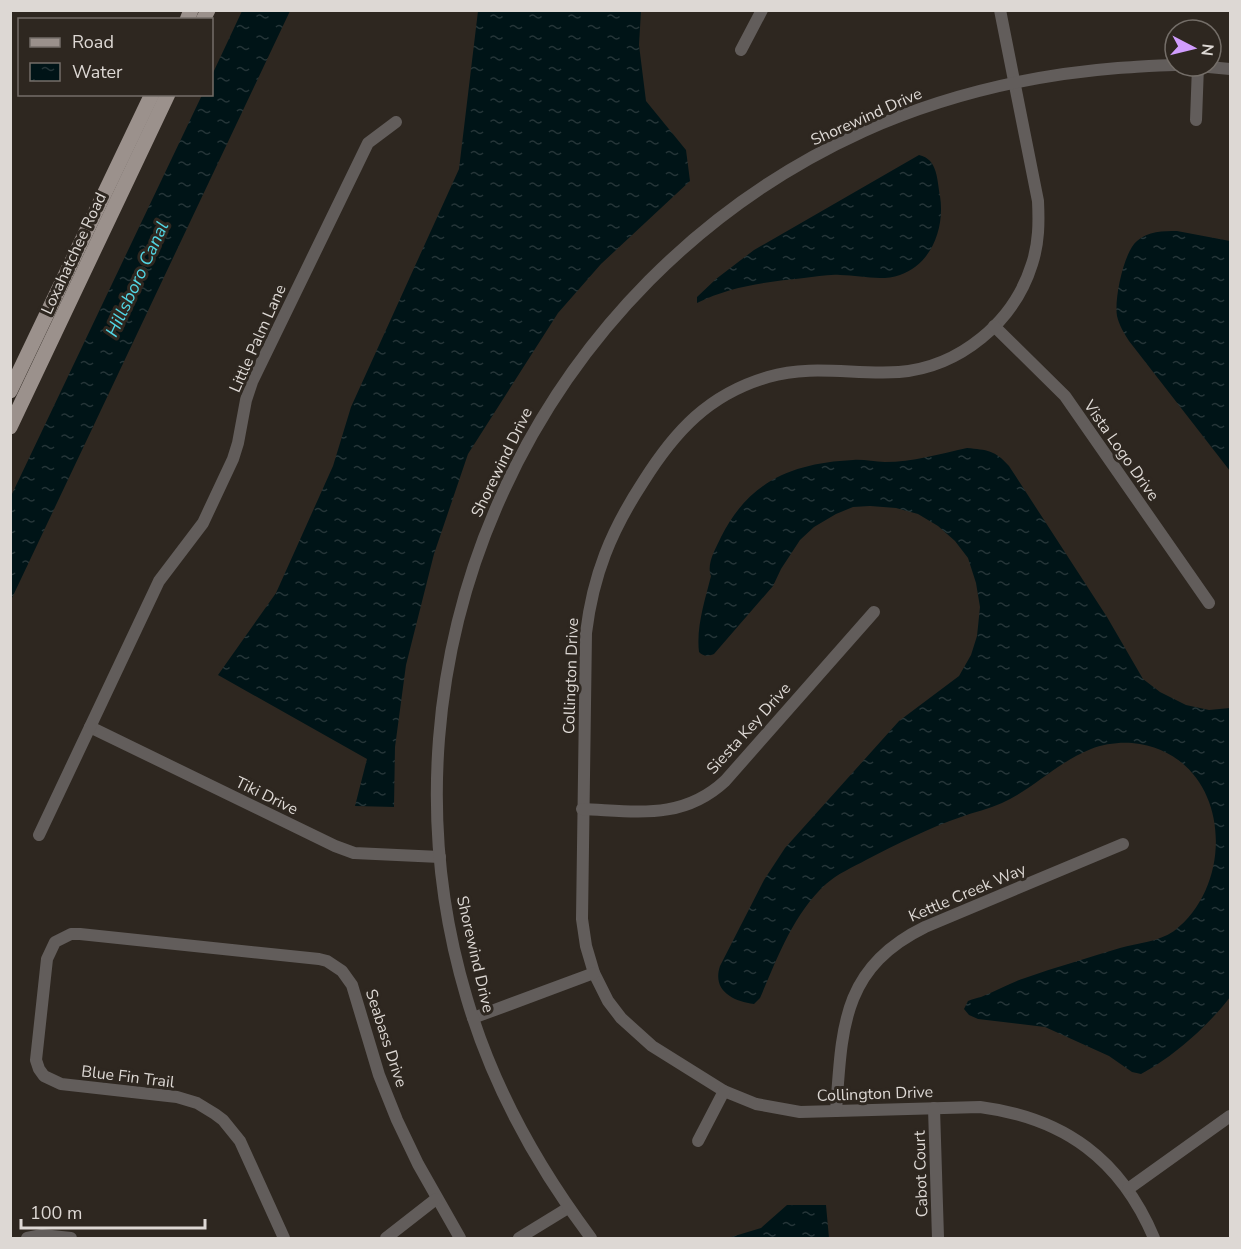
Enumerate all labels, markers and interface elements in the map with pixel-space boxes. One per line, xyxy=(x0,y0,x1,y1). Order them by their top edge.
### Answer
legend xyxy=(18,18,213,96)
north arrow xyxy=(1163,18,1223,78)
text: Road xyxy=(72,30,114,54)
text: N xyxy=(1195,42,1219,57)
text: Water xyxy=(72,60,123,84)
street label: Shorewind Drive xyxy=(807,83,925,151)
street label: Loxahatchee Road xyxy=(36,189,112,318)
water label: Hillsboro Canal xyxy=(100,217,174,341)
street label: Little Palm Lane xyxy=(224,281,292,396)
street label: Vista Logo Drive xyxy=(1078,395,1164,505)
street label: Shorewind Drive xyxy=(466,404,538,521)
street label: Collington Drive xyxy=(558,618,584,735)
street label: Siesta Key Drive xyxy=(702,678,796,779)
street label: Tiki Drive xyxy=(232,771,302,820)
street label: Kettle Creek Way xyxy=(905,858,1030,928)
street label: Shorewind Drive xyxy=(451,894,499,1015)
street label: Seabass Drive xyxy=(360,986,412,1090)
street label: Blue Fin Trail xyxy=(80,1060,176,1094)
street label: Collington Drive xyxy=(817,1081,934,1107)
street label: Cabot Court xyxy=(908,1130,934,1218)
scale bar xyxy=(21,1192,206,1230)
text: 100 m xyxy=(30,1201,82,1225)

